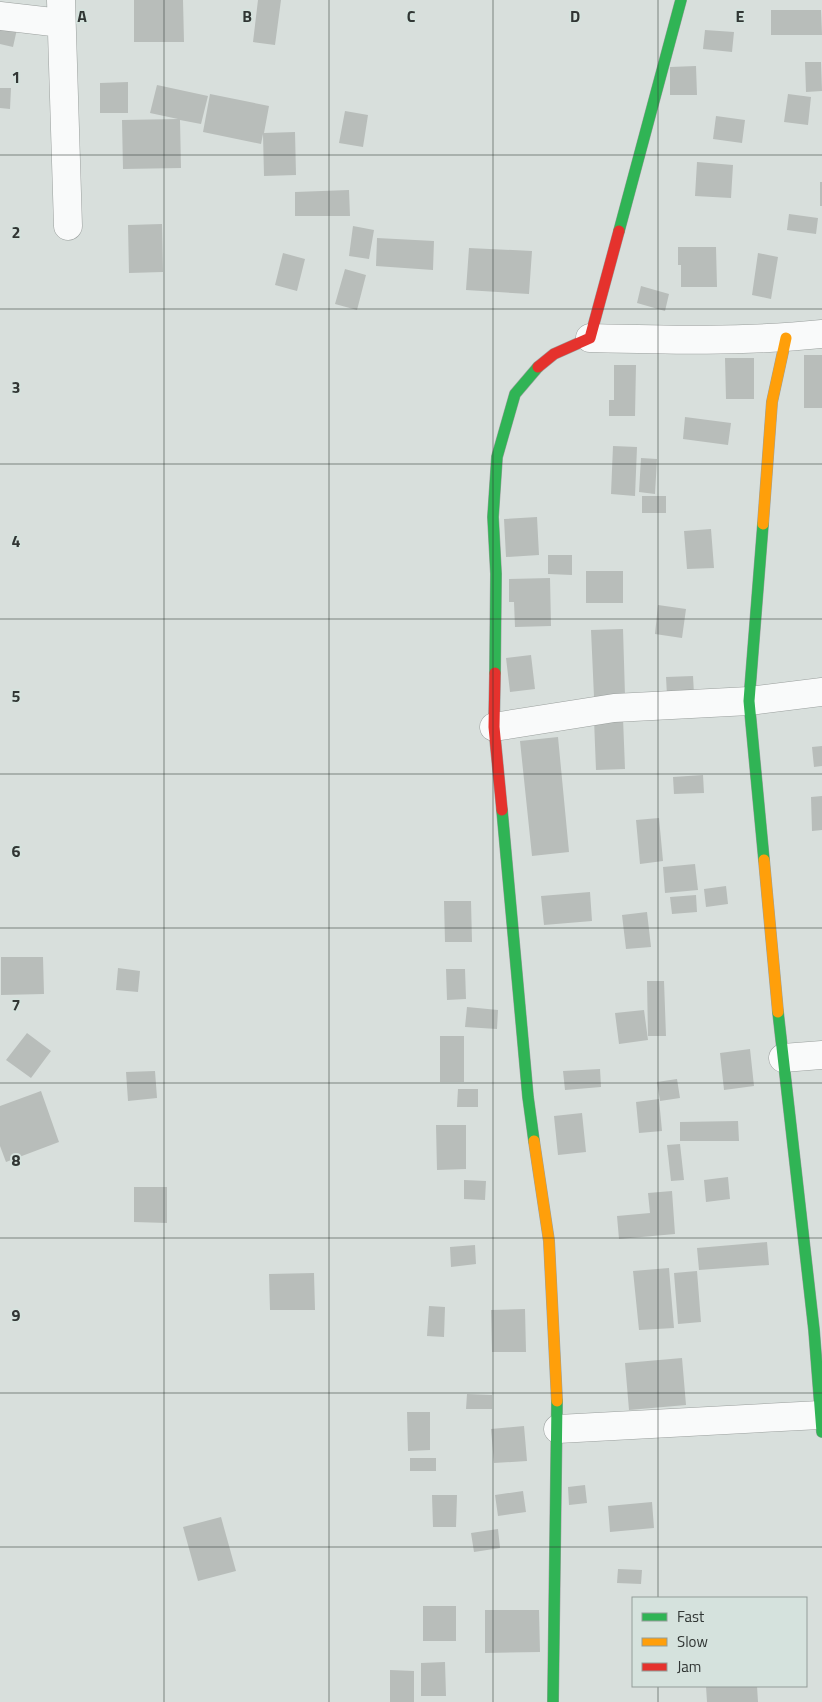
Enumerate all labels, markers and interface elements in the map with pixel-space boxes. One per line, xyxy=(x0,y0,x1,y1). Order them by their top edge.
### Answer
text: A xyxy=(77,4,87,28)
text: B xyxy=(242,4,252,28)
text: C xyxy=(407,4,416,28)
text: D xyxy=(570,4,580,28)
text: E xyxy=(736,4,745,28)
text: 1 xyxy=(12,65,20,89)
text: 2 xyxy=(12,220,20,244)
text: 3 xyxy=(12,375,20,399)
text: 4 xyxy=(12,529,21,553)
text: 5 xyxy=(12,684,21,708)
text: 6 xyxy=(12,839,21,863)
text: 7 xyxy=(12,993,20,1017)
text: 8 xyxy=(12,1148,21,1172)
text: 9 xyxy=(12,1303,21,1327)
legend xyxy=(632,1597,807,1687)
text: Fast xyxy=(677,1605,705,1628)
text: Slow xyxy=(677,1630,708,1653)
text: Jam xyxy=(677,1655,701,1678)

